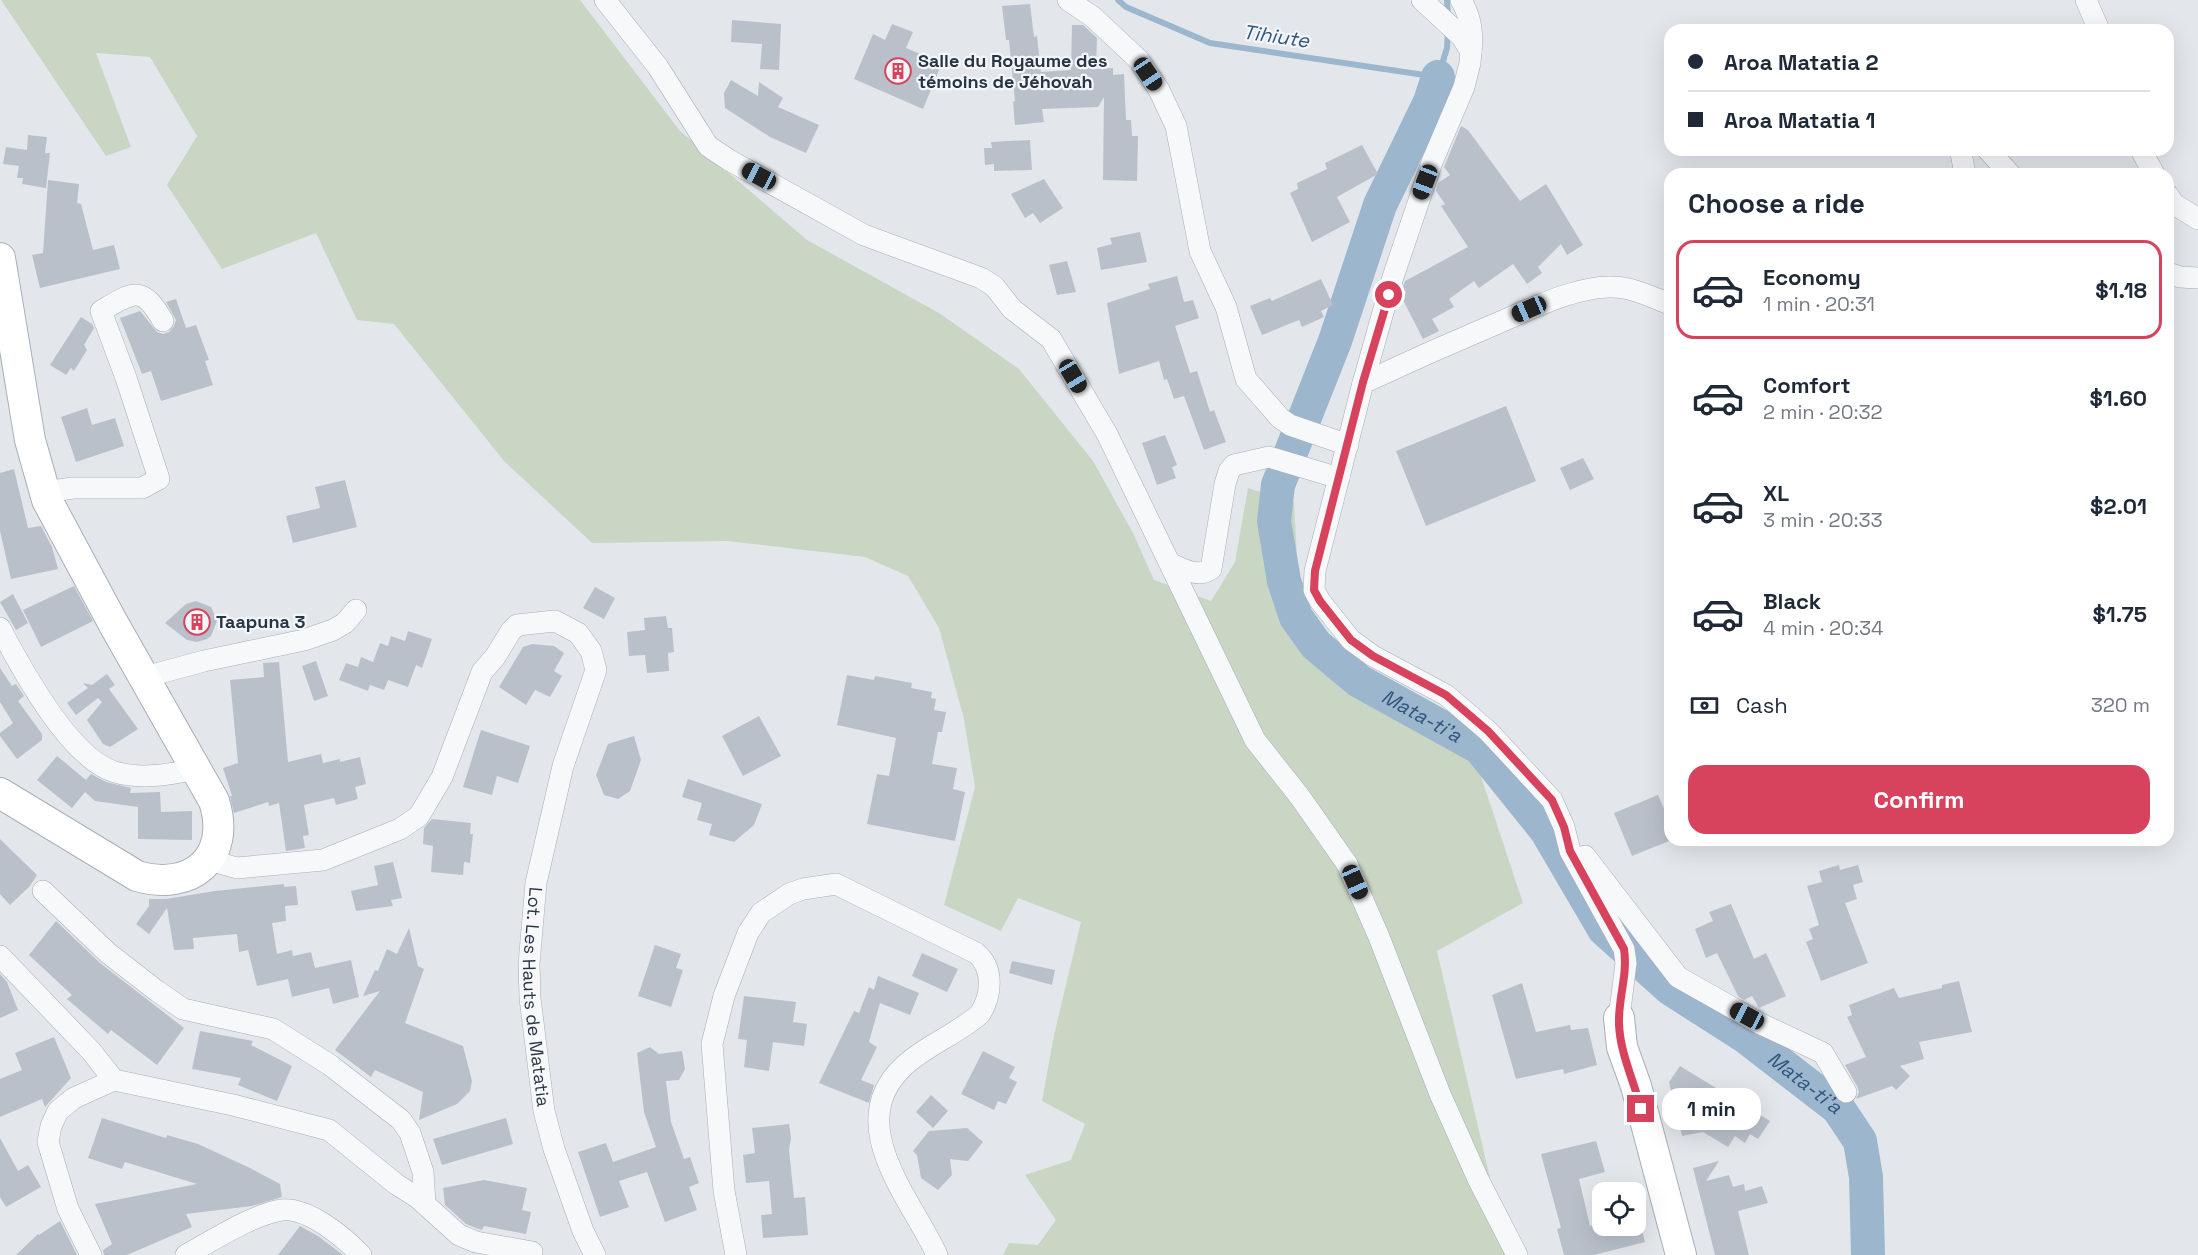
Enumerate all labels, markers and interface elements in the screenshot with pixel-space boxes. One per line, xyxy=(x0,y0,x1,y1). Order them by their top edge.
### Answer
water label: Tihiute xyxy=(1241,18,1312,54)
text: Aroa Matatia 2 xyxy=(1724,48,1879,76)
place label: Salle du Royaume des témoins de Jéhovah xyxy=(918,49,1107,93)
car xyxy=(1130,54,1166,94)
building icon: Salle du Royaume des témoins de Jéhovah xyxy=(883,56,913,86)
text: Aroa Matatia 1 xyxy=(1724,106,1875,134)
car xyxy=(739,160,779,192)
car xyxy=(1410,162,1440,202)
text: Choose a ride xyxy=(1688,186,1865,221)
icon: car xyxy=(1691,263,1745,317)
text: Economy xyxy=(1763,263,1861,291)
text: $1.18 xyxy=(2095,276,2147,304)
route start xyxy=(1375,281,1402,308)
text: 1 min · 20:31 xyxy=(1763,291,1875,317)
car xyxy=(1509,293,1549,325)
car xyxy=(1056,356,1090,396)
icon: car xyxy=(1691,371,1745,425)
text: Comfort xyxy=(1763,371,1851,399)
text: $1.60 xyxy=(2090,384,2147,412)
text: 2 min · 20:32 xyxy=(1763,399,1883,425)
icon: car xyxy=(1691,479,1745,533)
text: XL xyxy=(1763,479,1789,507)
text: $2.01 xyxy=(2090,492,2147,520)
text: 3 min · 20:33 xyxy=(1763,507,1883,533)
icon: car xyxy=(1691,587,1745,641)
text: Black xyxy=(1763,587,1821,615)
text: $1.75 xyxy=(2093,600,2147,628)
building icon: Taapuna 3 xyxy=(182,607,212,637)
place label: Taapuna 3 xyxy=(216,610,305,633)
text: 4 min · 20:34 xyxy=(1763,615,1884,641)
water label: Mata-ti'a xyxy=(1377,683,1467,749)
icon: cash xyxy=(1688,689,1721,722)
text: Cash xyxy=(1736,691,1788,719)
text: 320 m xyxy=(2091,692,2150,718)
button: Confirm xyxy=(1688,765,2150,834)
car xyxy=(1339,862,1371,902)
street label: Lot. Les Hauts de Matatia xyxy=(518,886,555,1108)
car xyxy=(1727,1000,1767,1032)
water label: Mata-ti'a xyxy=(1762,1045,1848,1120)
callout: 1 min xyxy=(1662,1088,1761,1130)
route end xyxy=(1627,1095,1654,1122)
text: 1 min xyxy=(1687,1096,1736,1122)
map controls xyxy=(1592,1182,1646,1236)
button: locate xyxy=(1592,1182,1646,1236)

